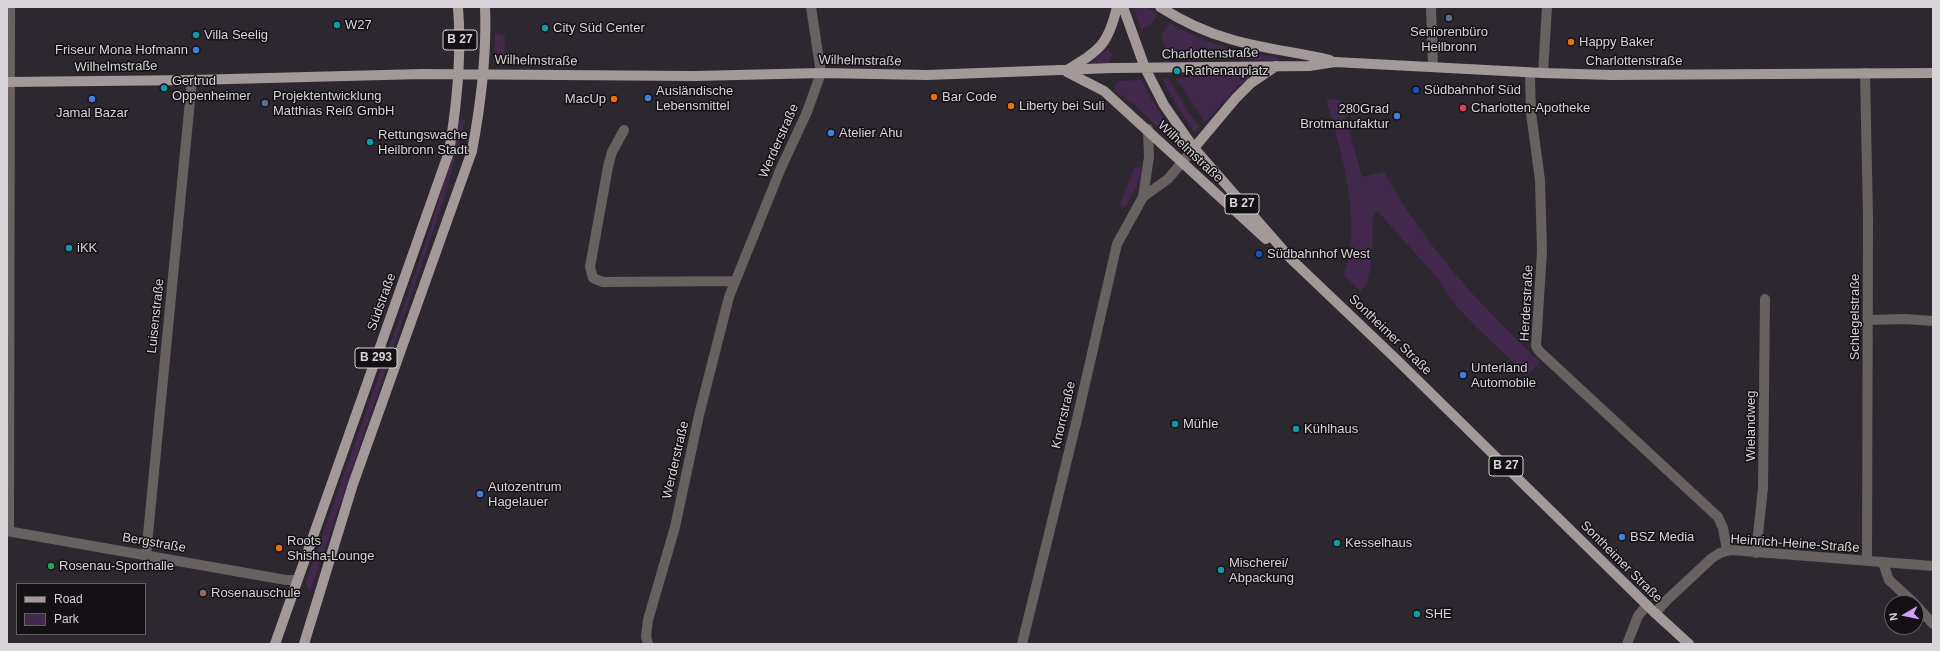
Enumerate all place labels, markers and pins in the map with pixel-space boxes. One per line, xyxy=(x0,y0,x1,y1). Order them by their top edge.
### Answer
marker: Seniorenbüro Heilbronn xyxy=(1444,13,1454,23)
place label: W27 xyxy=(345,17,372,33)
marker: W27 xyxy=(332,20,342,30)
place label: City Süd Center xyxy=(553,20,645,36)
marker: City Süd Center xyxy=(540,23,550,33)
place label: Seniorenbüro Heilbronn xyxy=(1410,24,1488,55)
place label: Villa Seelig xyxy=(204,27,268,43)
marker: Villa Seelig xyxy=(191,30,201,40)
place label: Happy Baker xyxy=(1579,34,1654,50)
marker: Happy Baker xyxy=(1566,37,1576,47)
place label: Friseur Mona Hofmann xyxy=(55,42,188,58)
marker: Friseur Mona Hofmann xyxy=(191,45,201,55)
place label: Rathenauplatz xyxy=(1185,63,1269,79)
marker: Rathenauplatz xyxy=(1172,66,1182,76)
place label: Gertrud Oppenheimer xyxy=(172,73,251,104)
place label: Südbahnhof Süd xyxy=(1424,82,1521,98)
marker: Gertrud Oppenheimer xyxy=(159,83,169,93)
place label: Ausländische Lebensmittel xyxy=(656,83,733,114)
marker: Südbahnhof Süd xyxy=(1411,85,1421,95)
place label: Projektentwicklung Matthias Reiß GmbH xyxy=(273,88,394,119)
place label: Bar Code xyxy=(942,89,997,105)
place label: MacUp xyxy=(565,91,606,107)
marker: Bar Code xyxy=(929,92,939,102)
marker: Ausländische Lebensmittel xyxy=(643,93,653,103)
marker: Jamal Bazar xyxy=(87,94,97,104)
marker: MacUp xyxy=(609,94,619,104)
marker: Projektentwicklung Matthias Reiß GmbH xyxy=(260,98,270,108)
place label: Liberty bei Suli xyxy=(1019,98,1104,114)
place label: Charlotten-Apotheke xyxy=(1471,100,1590,116)
marker: Liberty bei Suli xyxy=(1006,101,1016,111)
place label: 280Grad Brotmanufaktur xyxy=(1300,101,1389,132)
marker: Charlotten-Apotheke xyxy=(1458,103,1468,113)
place label: Jamal Bazar xyxy=(56,105,128,121)
marker: 280Grad Brotmanufaktur xyxy=(1392,111,1402,121)
place label: Atelier Ahu xyxy=(839,125,903,141)
place label: Rettungswache Heilbronn Stadt xyxy=(378,127,468,158)
marker: Atelier Ahu xyxy=(826,128,836,138)
marker: Rettungswache Heilbronn Stadt xyxy=(365,137,375,147)
place label: iKK xyxy=(77,240,97,256)
marker: iKK xyxy=(64,243,74,253)
place label: Südbahnhof West xyxy=(1267,246,1370,262)
marker: Südbahnhof West xyxy=(1254,249,1264,259)
place label: Unterland Automobile xyxy=(1471,360,1536,391)
marker: Unterland Automobile xyxy=(1458,370,1468,380)
place label: Mühle xyxy=(1183,416,1218,432)
marker: Mühle xyxy=(1170,419,1180,429)
place label: Kühlhaus xyxy=(1304,421,1358,437)
marker: Kühlhaus xyxy=(1291,424,1301,434)
place label: Autozentrum Hagelauer xyxy=(488,479,562,510)
marker: Autozentrum Hagelauer xyxy=(475,489,485,499)
place label: BSZ Media xyxy=(1630,529,1694,545)
marker: BSZ Media xyxy=(1617,532,1627,542)
place label: Roots Shisha-Lounge xyxy=(287,533,374,564)
place label: Kesselhaus xyxy=(1345,535,1412,551)
marker: Kesselhaus xyxy=(1332,538,1342,548)
marker: Roots Shisha-Lounge xyxy=(274,543,284,553)
place label: Mischerei/ Abpackung xyxy=(1229,555,1294,586)
place label: Rosenau-Sporthalle xyxy=(59,558,174,574)
marker: Rosenau-Sporthalle xyxy=(46,561,56,571)
marker: Mischerei/ Abpackung xyxy=(1216,565,1226,575)
place label: Rosenauschule xyxy=(211,585,301,601)
marker: Rosenauschule xyxy=(198,588,208,598)
place label: SHE xyxy=(1425,606,1452,622)
marker: SHE xyxy=(1412,609,1422,619)

